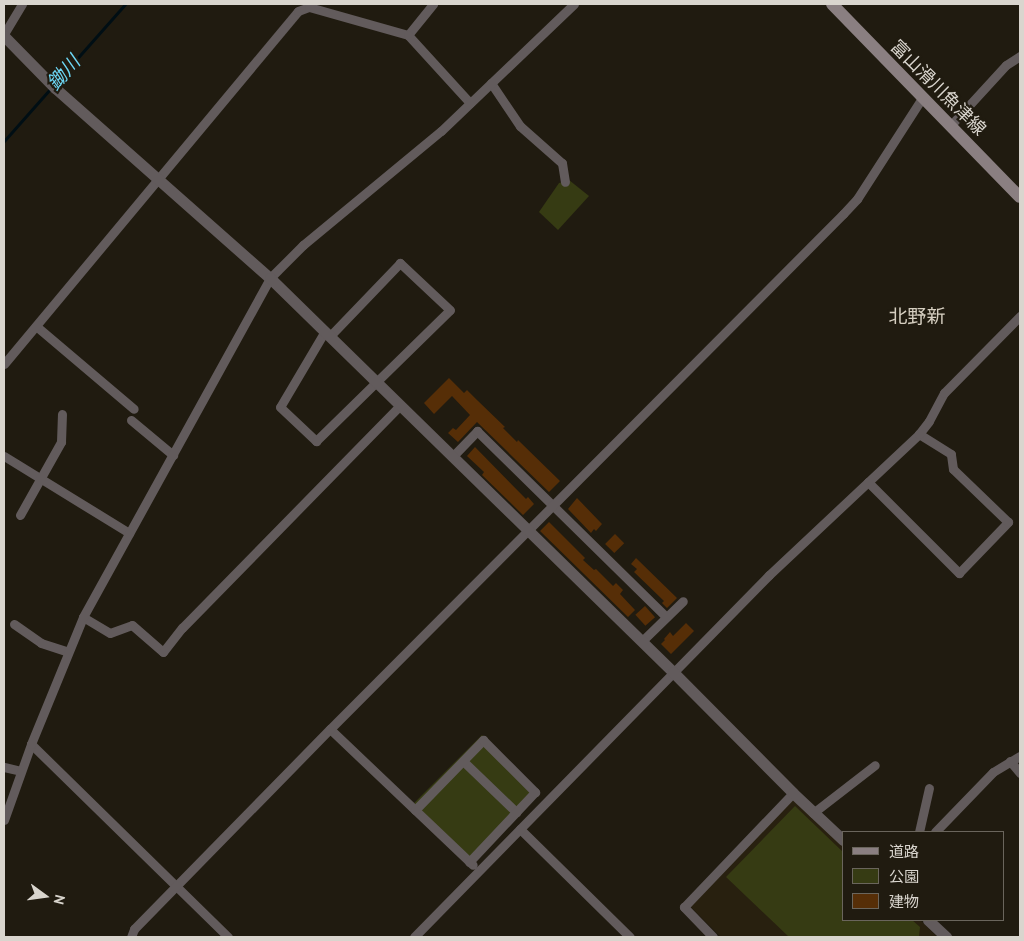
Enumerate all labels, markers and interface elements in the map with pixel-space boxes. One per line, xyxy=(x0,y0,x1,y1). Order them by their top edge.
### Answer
street label: 富山滑川魚津線 xyxy=(886,36,990,140)
water label: 鋤川 xyxy=(43,51,85,95)
district label: 北野新 xyxy=(889,306,945,328)
legend xyxy=(842,831,1004,921)
text: 道路 xyxy=(889,842,919,861)
text: 公園 xyxy=(889,867,919,886)
north arrow xyxy=(20,871,70,921)
text: 建物 xyxy=(889,892,919,911)
text: N xyxy=(50,893,69,906)

